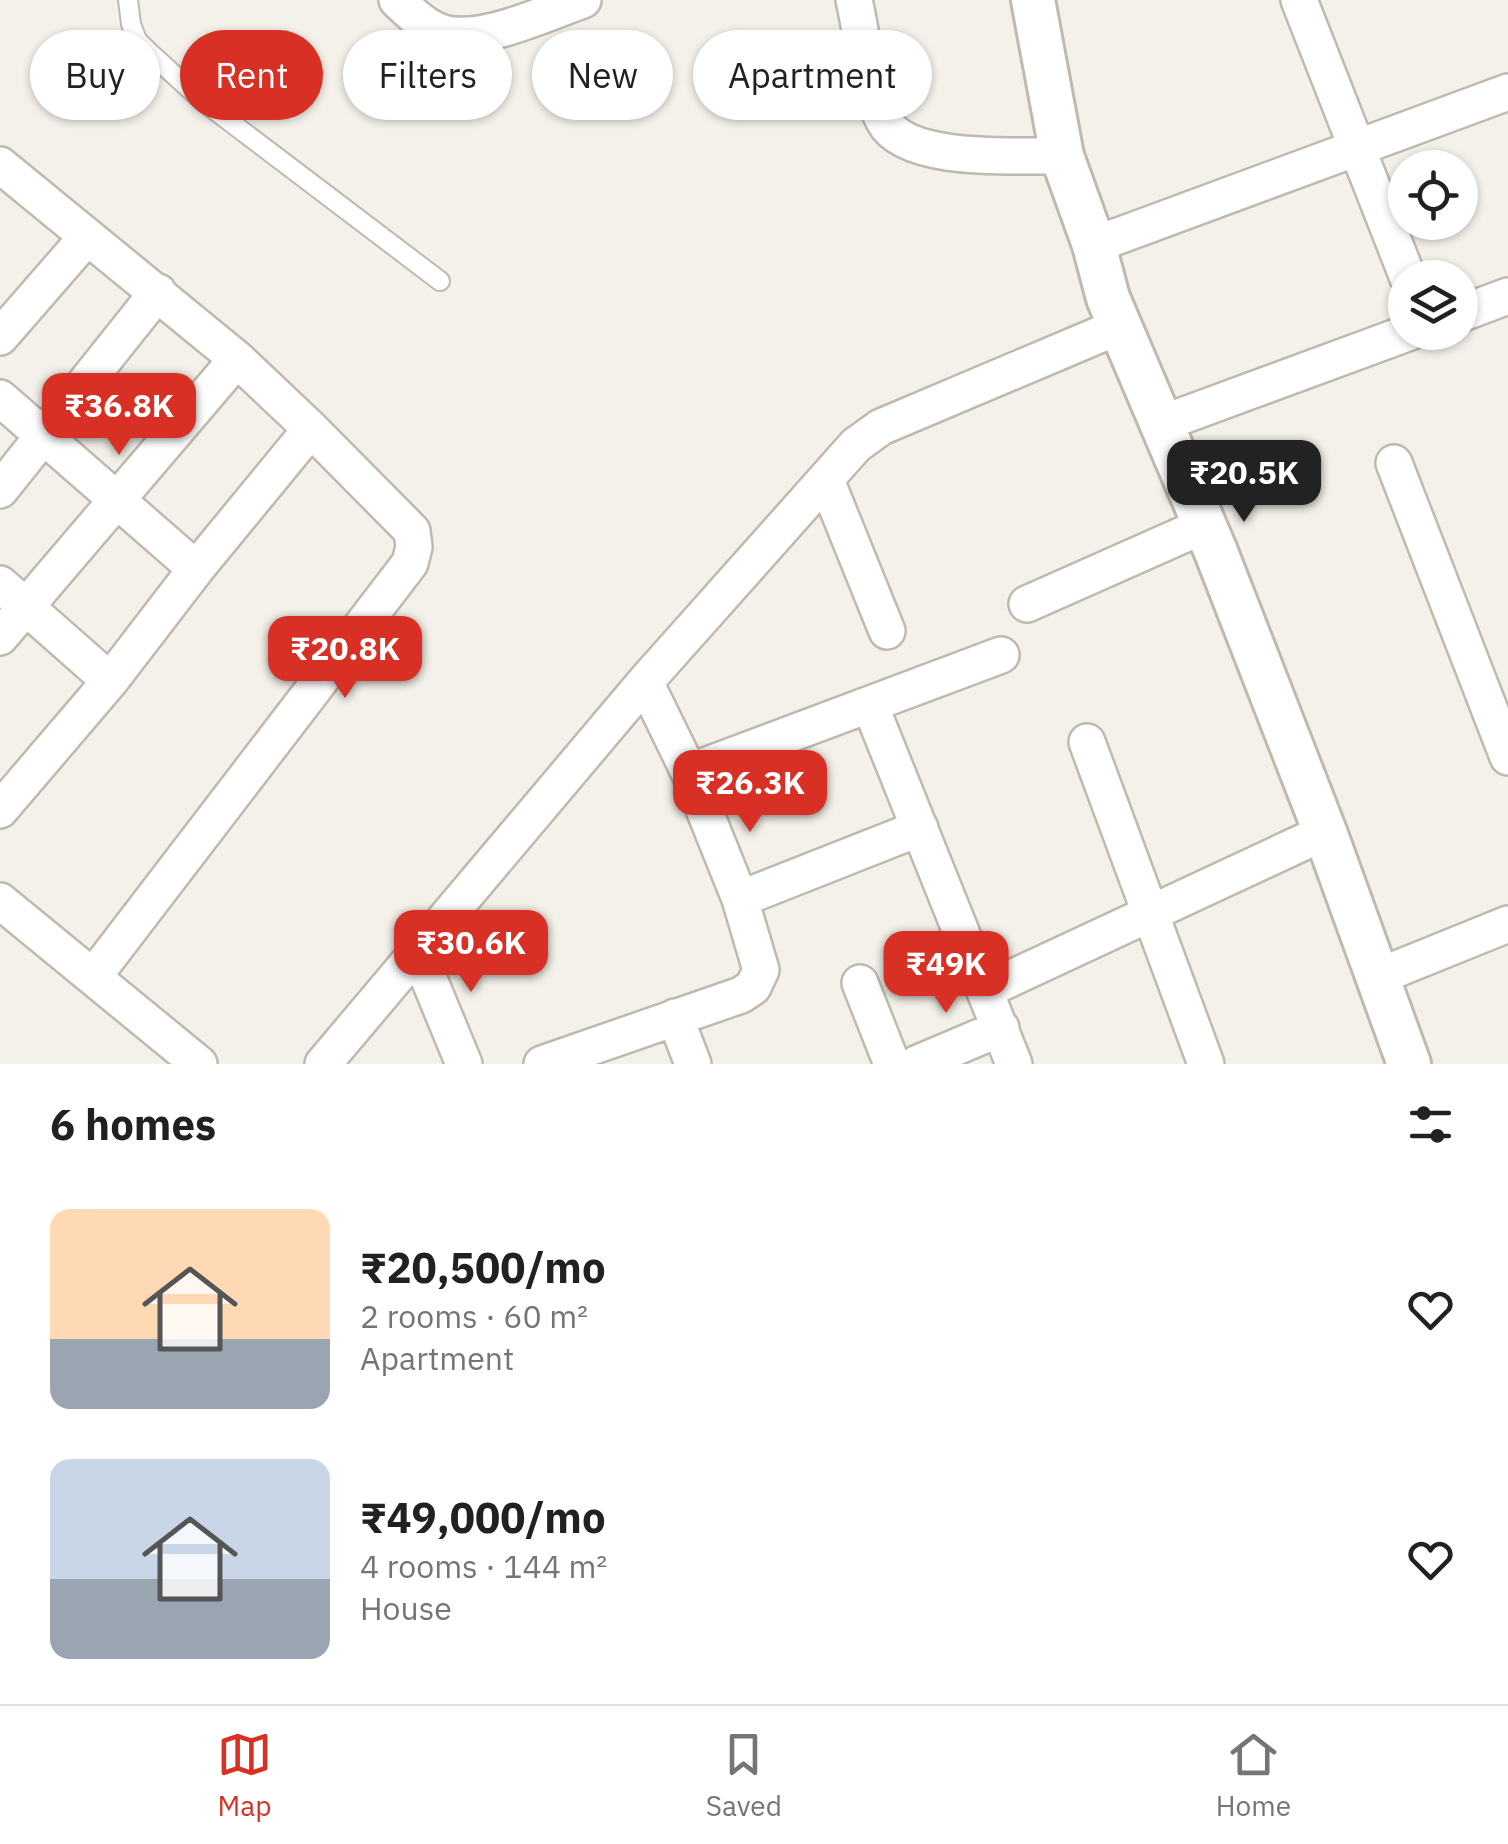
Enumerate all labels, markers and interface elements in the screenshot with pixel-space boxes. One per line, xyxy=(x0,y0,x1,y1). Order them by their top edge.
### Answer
chip: Buy xyxy=(30,30,160,120)
chip: Rent xyxy=(180,30,323,120)
chip: Filters xyxy=(343,30,512,120)
chip: New xyxy=(532,30,673,120)
chip: Apartment xyxy=(693,30,932,120)
map controls xyxy=(1388,150,1478,350)
button: locate xyxy=(1388,150,1478,240)
button: layers xyxy=(1388,260,1478,350)
pin: ₹36.8K xyxy=(38,373,200,458)
text: ₹36.8K xyxy=(64,384,174,426)
pin: ₹20.5K xyxy=(1163,440,1325,525)
text: ₹20.5K xyxy=(1189,451,1299,493)
pin: ₹20.8K xyxy=(264,616,426,701)
text: ₹20.8K xyxy=(290,627,400,669)
pin: ₹26.3K xyxy=(669,750,831,835)
text: ₹26.3K xyxy=(695,761,805,803)
pin: ₹30.6K xyxy=(390,910,552,995)
text: ₹30.6K xyxy=(416,921,526,963)
pin: ₹49K xyxy=(887,931,1005,1016)
text: ₹49K xyxy=(906,942,986,984)
text: 6 homes xyxy=(50,1097,216,1152)
icon: filters xyxy=(1403,1097,1458,1152)
text: ₹20,500/mo xyxy=(360,1240,606,1295)
icon: home xyxy=(130,1249,250,1369)
icon: heart xyxy=(1403,1282,1458,1337)
text: 2 rooms · 60 m² xyxy=(360,1295,588,1337)
text: Apartment xyxy=(360,1337,514,1379)
text: ₹49,000/mo xyxy=(360,1490,606,1545)
icon: home xyxy=(130,1499,250,1619)
icon: heart xyxy=(1403,1532,1458,1587)
text: 4 rooms · 144 m² xyxy=(360,1545,607,1587)
text: House xyxy=(360,1587,452,1629)
tab: Map xyxy=(217,1727,272,1824)
tab: Saved xyxy=(706,1727,782,1824)
tab: Home xyxy=(1216,1727,1291,1824)

